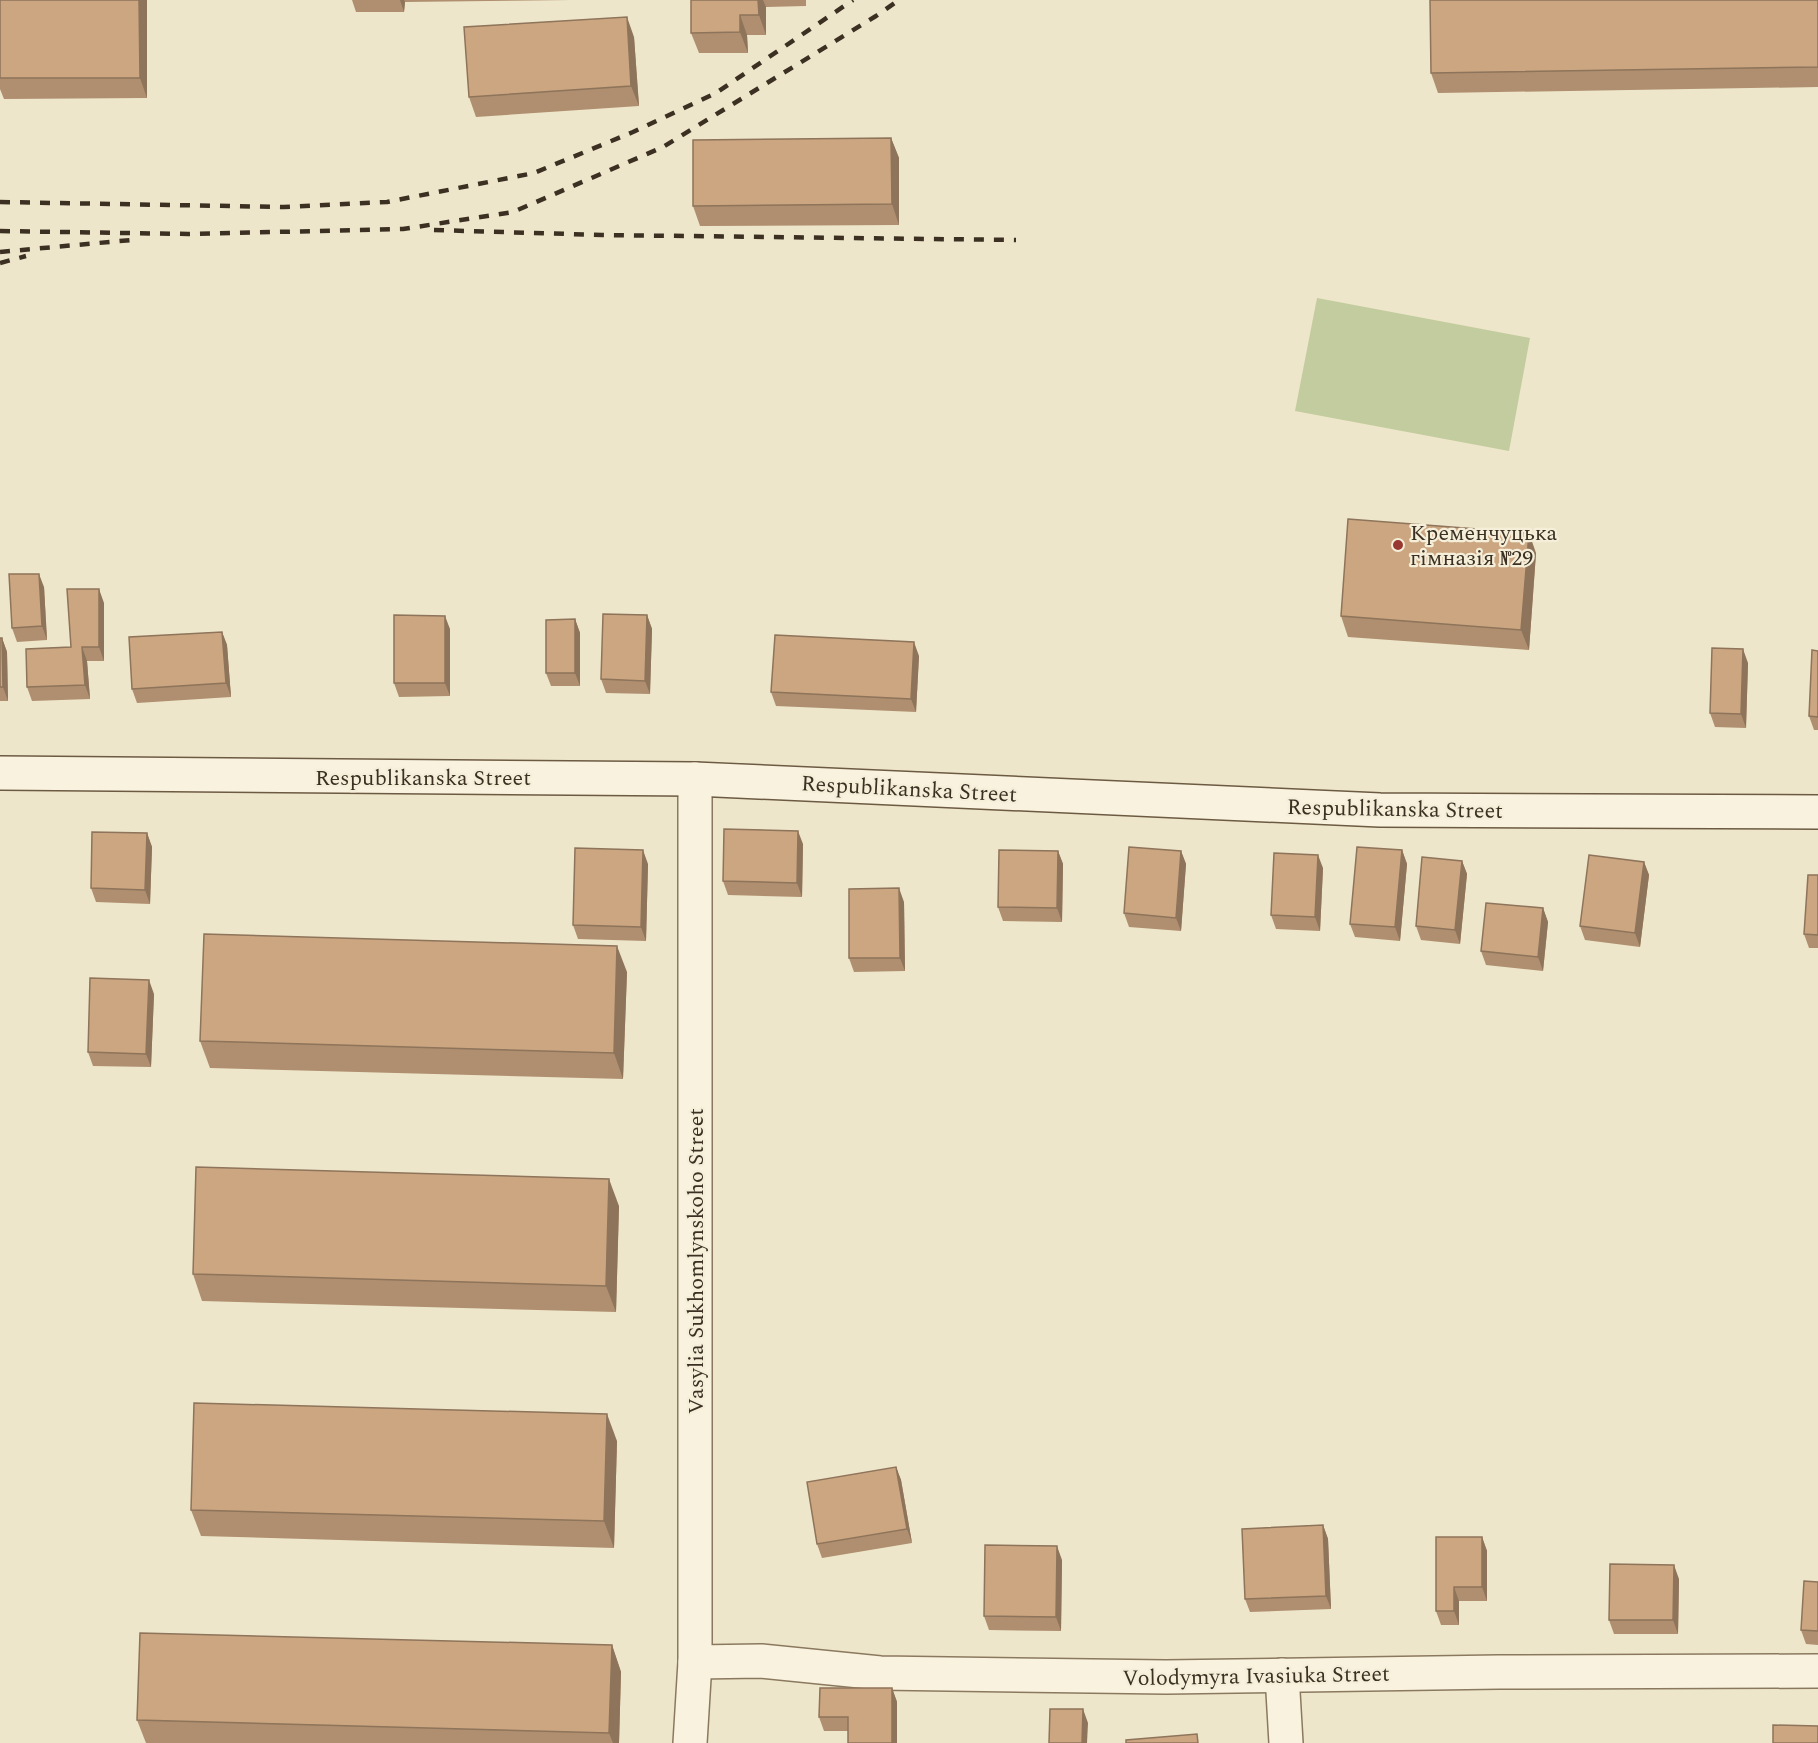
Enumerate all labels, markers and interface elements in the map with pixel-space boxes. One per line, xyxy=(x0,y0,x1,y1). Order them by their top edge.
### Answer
place label: Кременчуцька гімназія №29 xyxy=(1410,517,1558,575)
marker: Кременчуцька гімназія №29 xyxy=(1391,538,1405,552)
street label: Respublikanska Street xyxy=(315,762,531,795)
street label: Respublikanska Street xyxy=(800,767,1018,812)
street label: Respublikanska Street xyxy=(1287,791,1504,828)
street label: Vasylia Sukhomlynskoho Street xyxy=(680,1108,713,1414)
street label: Volodymyra Ivasiuka Street xyxy=(1122,1658,1390,1695)

